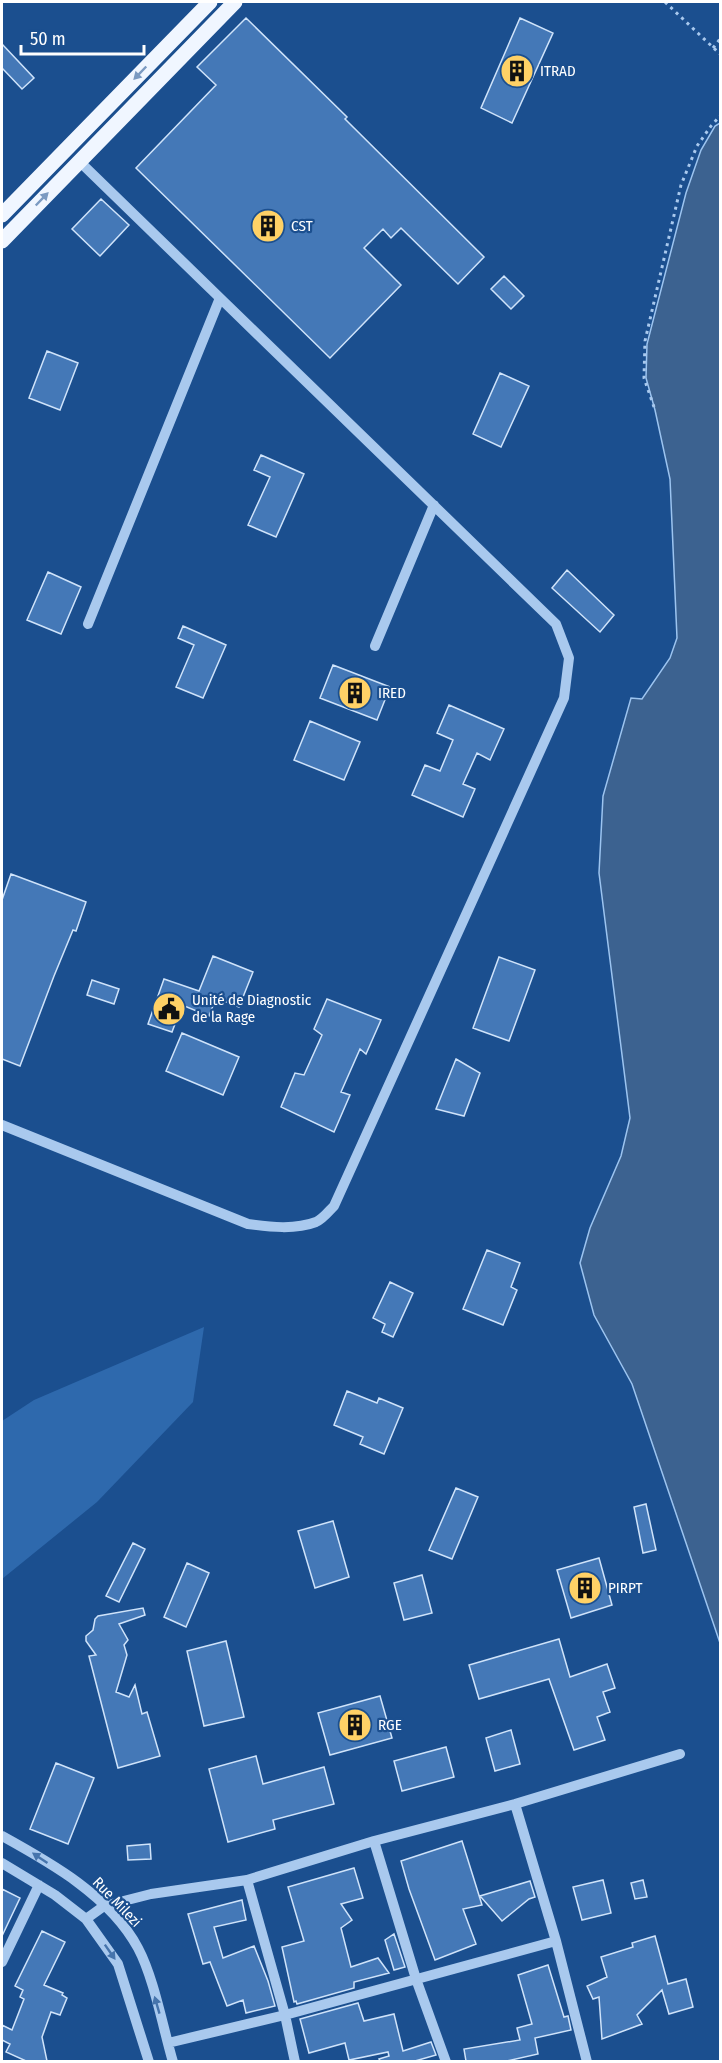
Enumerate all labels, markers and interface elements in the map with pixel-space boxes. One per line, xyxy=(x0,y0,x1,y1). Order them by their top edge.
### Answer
scale bar xyxy=(21,18,144,56)
text: 50 m xyxy=(30,28,66,50)
building icon: ITRAD xyxy=(499,53,535,89)
place label: ITRAD xyxy=(540,62,576,80)
one-way arrow xyxy=(133,66,147,81)
one-way arrow xyxy=(35,192,49,206)
building icon: CST xyxy=(250,208,286,244)
place label: CST xyxy=(291,217,313,235)
building icon: IRED xyxy=(337,675,373,711)
place label: IRED xyxy=(378,684,406,702)
public building icon: Unité de Diagnostic de la Rage xyxy=(151,991,187,1027)
place label: Unité de Diagnostic de la Rage xyxy=(192,991,312,1026)
building icon: PIRPT xyxy=(567,1570,603,1606)
place label: PIRPT xyxy=(608,1579,642,1597)
building icon: RGE xyxy=(337,1707,373,1743)
place label: RGE xyxy=(378,1716,402,1734)
one-way arrow xyxy=(32,1853,48,1864)
street label: Rue Milezi xyxy=(89,1873,145,1931)
one-way arrow xyxy=(104,1944,116,1960)
one-way arrow xyxy=(152,1996,161,2014)

